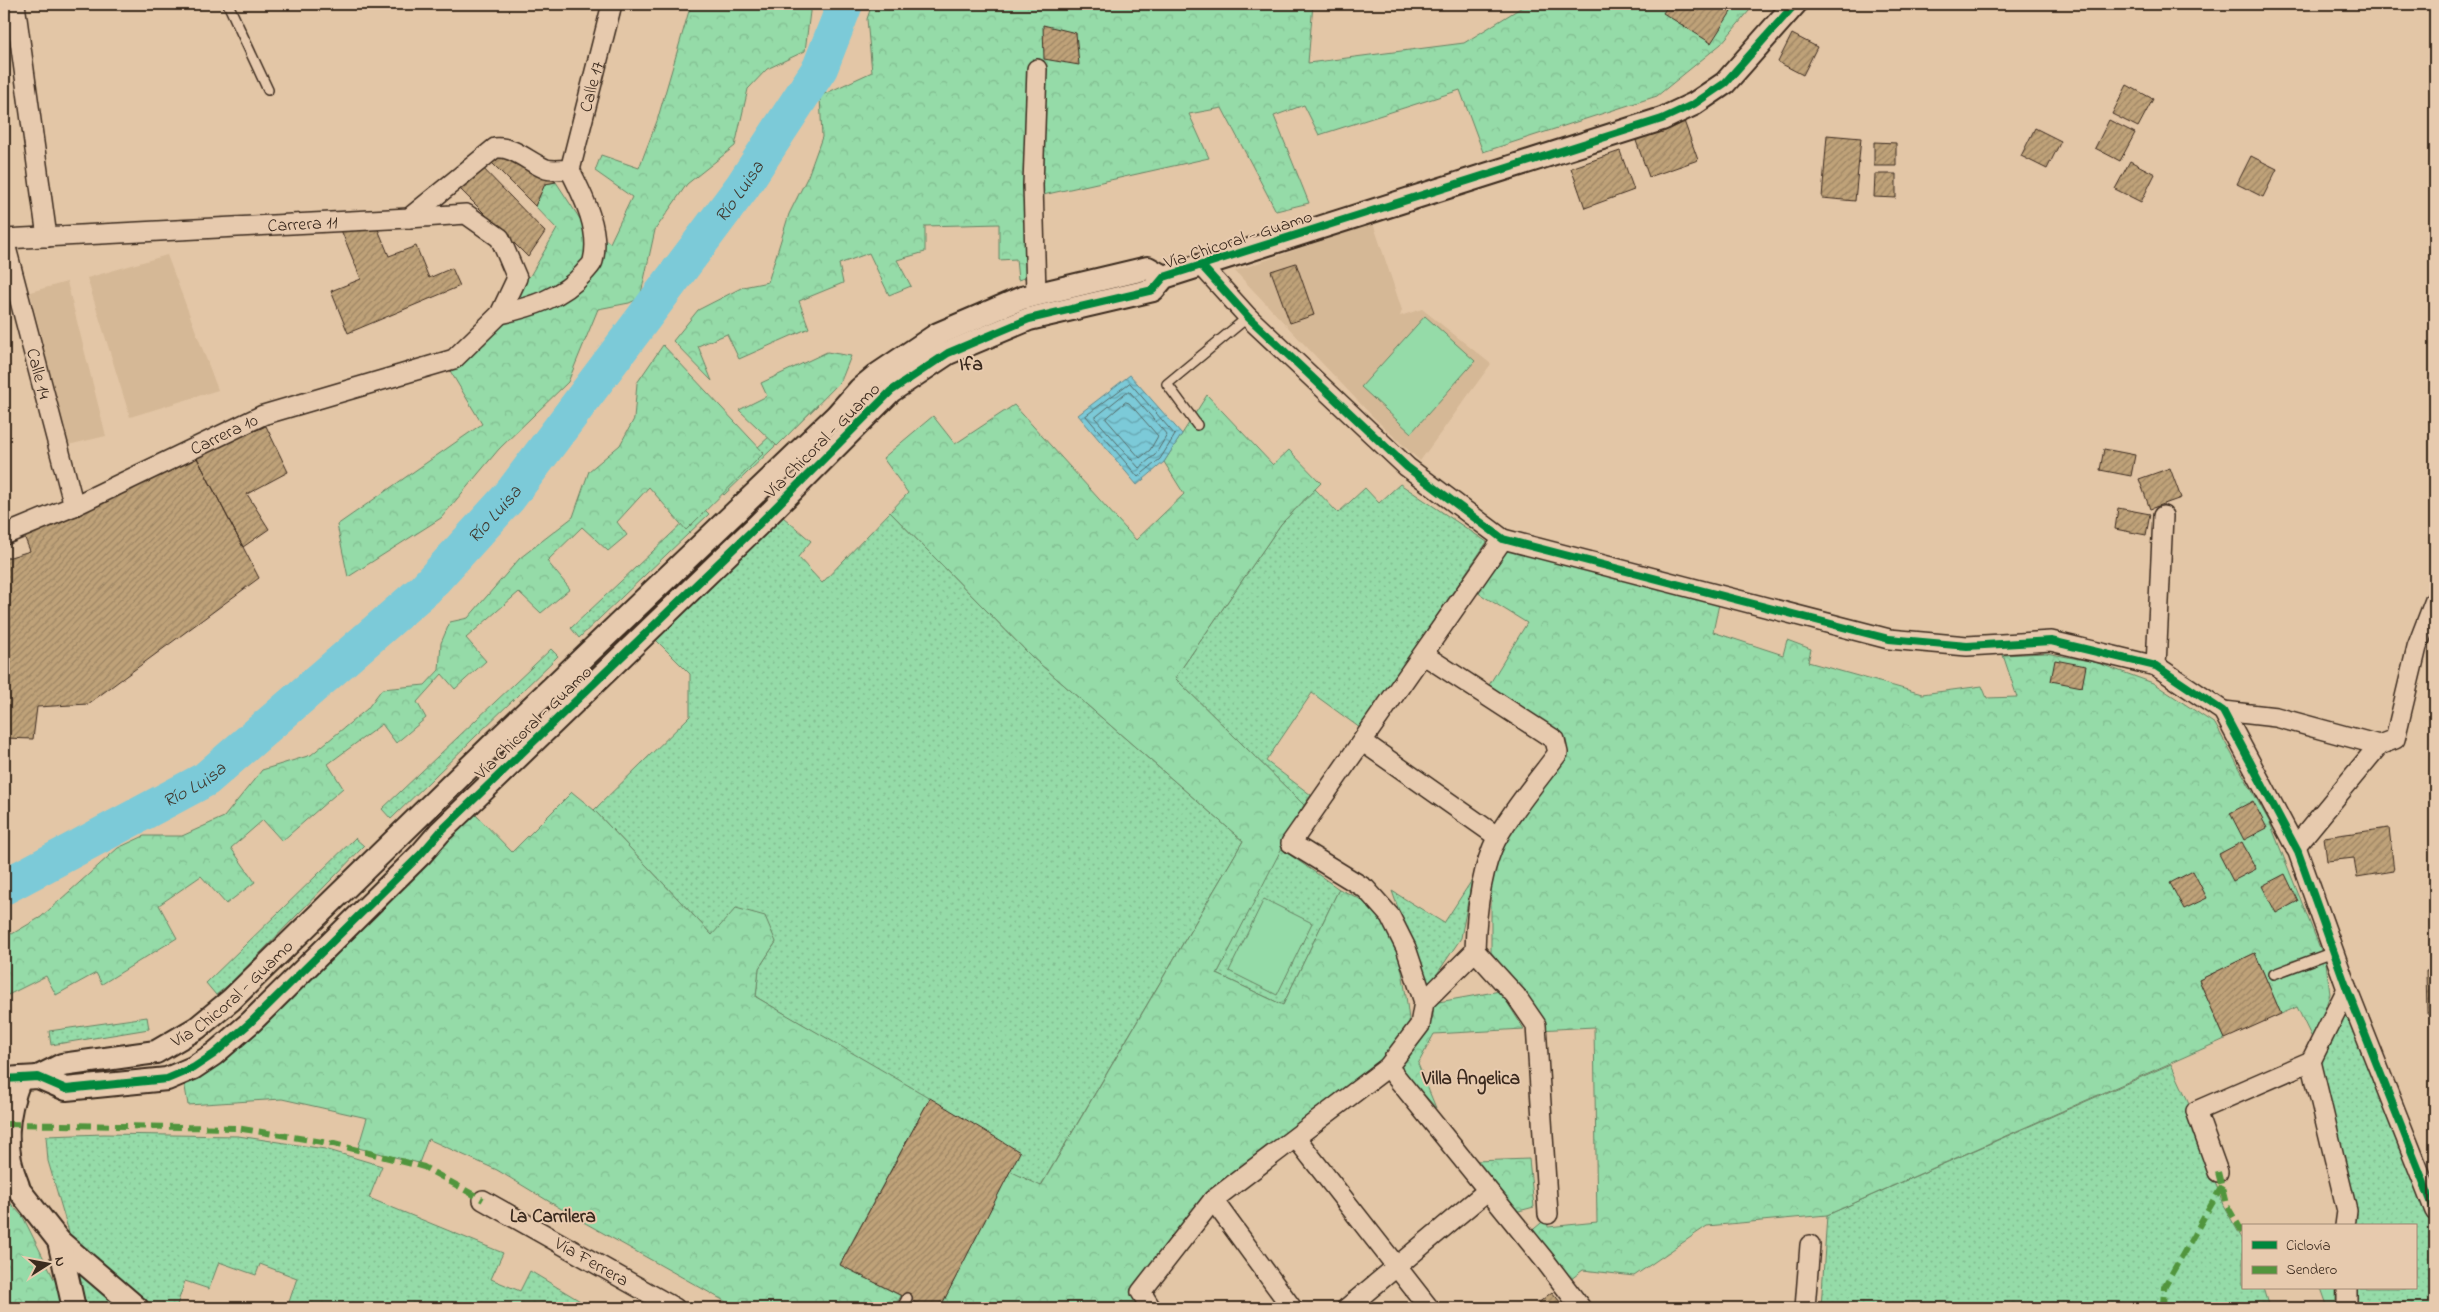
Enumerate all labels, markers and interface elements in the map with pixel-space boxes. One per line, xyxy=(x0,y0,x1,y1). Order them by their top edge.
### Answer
street label: Calle 17 xyxy=(574,58,612,115)
water label: Río Luisa xyxy=(709,156,772,229)
street label: Vía Chicoral - Guamo xyxy=(1160,205,1316,277)
street label: Carrera 11 xyxy=(267,211,339,240)
street label: Calle 14 xyxy=(18,346,56,403)
district label: Ifa xyxy=(959,352,983,379)
street label: Vía Chicoral - Guamo xyxy=(759,378,887,506)
street label: Carrera 10 xyxy=(186,408,263,463)
water label: Río Luisa xyxy=(462,480,530,550)
street label: Vía Chicoral - Guamo xyxy=(469,660,599,787)
water label: Río Luisa xyxy=(159,756,234,816)
street label: Vía Chicoral - Guamo xyxy=(166,935,300,1056)
district label: Villa Angelica xyxy=(1421,1066,1520,1095)
district label: La Carrilera xyxy=(510,1204,596,1231)
legend xyxy=(2242,1224,2416,1290)
street label: Vía Ferrera xyxy=(548,1231,633,1294)
text: Ciclovía xyxy=(2286,1235,2331,1257)
north arrow xyxy=(22,1240,72,1290)
text: N xyxy=(48,1255,70,1268)
text: Sendero xyxy=(2286,1259,2338,1281)

